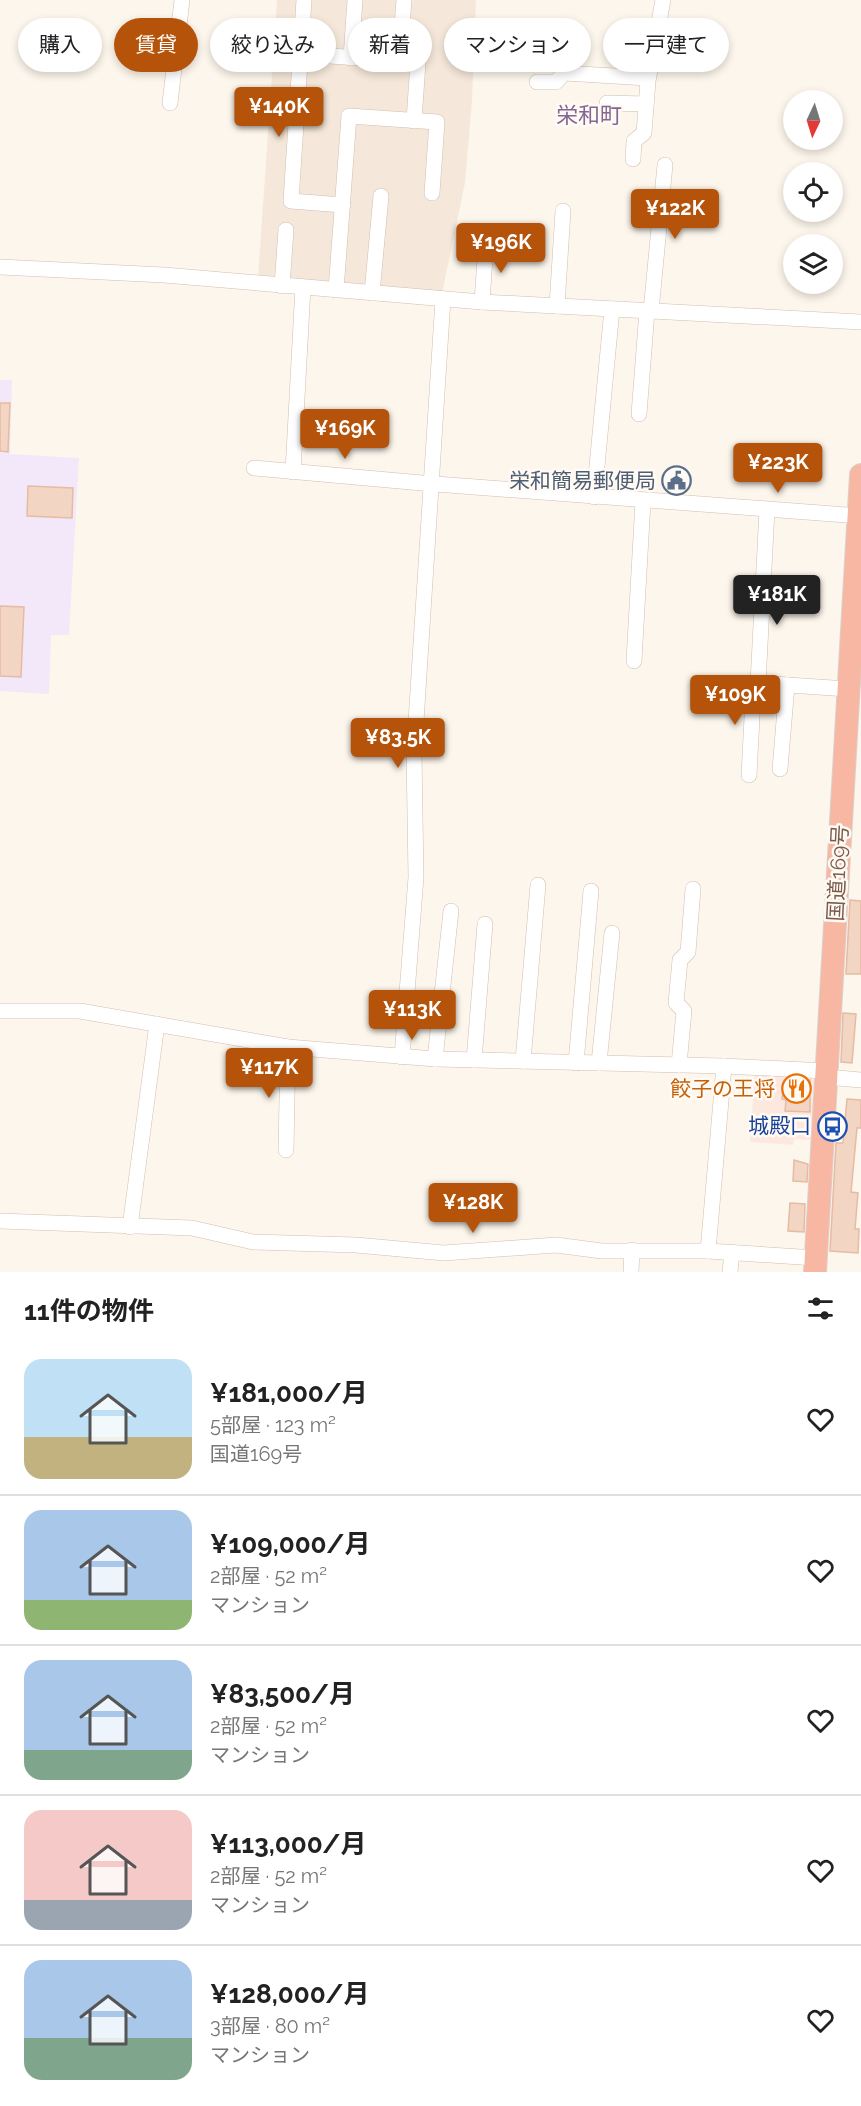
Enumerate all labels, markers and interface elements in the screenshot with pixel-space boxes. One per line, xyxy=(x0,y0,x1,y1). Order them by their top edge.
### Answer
chip: 購入 xyxy=(18,18,102,72)
chip: 賃貸 xyxy=(114,18,198,72)
chip: 絞り込み xyxy=(210,18,336,72)
chip: 新着 xyxy=(348,18,432,72)
chip: マンション xyxy=(444,18,591,72)
chip: 一戸建て xyxy=(603,18,729,72)
pin: ¥140K xyxy=(237,87,321,138)
north arrow xyxy=(783,90,843,150)
map controls xyxy=(783,90,843,294)
text: ¥140K xyxy=(248,94,310,118)
district label: 栄和町 xyxy=(556,102,622,128)
button: locate xyxy=(783,162,843,222)
pin: ¥122K xyxy=(633,189,717,240)
text: ¥122K xyxy=(645,196,705,220)
pin: ¥196K xyxy=(459,223,543,274)
text: ¥196K xyxy=(470,230,532,254)
button: layers xyxy=(783,234,843,294)
pin: ¥169K xyxy=(303,409,387,460)
text: ¥169K xyxy=(314,416,376,440)
pin: ¥223K xyxy=(736,443,820,494)
text: ¥223K xyxy=(747,450,809,474)
public building icon: 栄和簡易郵便局 xyxy=(661,465,693,497)
place label: 栄和簡易郵便局 xyxy=(509,468,656,493)
pin: ¥181K xyxy=(735,575,819,626)
text: ¥181K xyxy=(747,582,807,606)
pin: ¥109K xyxy=(693,675,777,726)
text: ¥109K xyxy=(704,682,766,706)
pin: ¥83.5K xyxy=(349,718,447,769)
text: ¥83.5K xyxy=(365,725,431,749)
street label: 国道169号 xyxy=(822,824,853,922)
pin: ¥113K xyxy=(370,990,454,1041)
text: ¥113K xyxy=(383,997,441,1021)
pin: ¥117K xyxy=(227,1048,311,1099)
text: ¥117K xyxy=(240,1055,298,1079)
restaurant icon: 餃子の王将 xyxy=(780,1073,812,1105)
place label: 餃子の王将 xyxy=(670,1076,775,1101)
bus stop icon: 城殿口 xyxy=(816,1110,848,1142)
place label: 城殿口 xyxy=(748,1113,811,1138)
pin: ¥128K xyxy=(431,1183,515,1234)
text: ¥128K xyxy=(443,1190,503,1214)
icon: filters xyxy=(804,1292,837,1325)
text: 11件の物件 xyxy=(24,1296,154,1326)
text: ¥181,000/月 xyxy=(210,1378,368,1408)
icon: home xyxy=(72,1383,144,1455)
icon: heart xyxy=(804,1403,837,1436)
text: 5部屋 · 123 m² xyxy=(210,1413,336,1437)
text: 国道169号 xyxy=(210,1442,302,1466)
text: ¥109,000/月 xyxy=(210,1529,370,1559)
icon: home xyxy=(72,1534,144,1606)
icon: heart xyxy=(804,1554,837,1587)
text: 2部屋 · 52 m² xyxy=(210,1564,327,1588)
text: マンション xyxy=(210,1593,310,1617)
text: ¥83,500/月 xyxy=(210,1679,355,1709)
icon: home xyxy=(72,1684,144,1756)
icon: heart xyxy=(804,1704,837,1737)
text: 2部屋 · 52 m² xyxy=(210,1714,327,1738)
text: マンション xyxy=(210,1743,310,1767)
text: ¥113,000/月 xyxy=(210,1829,367,1859)
icon: home xyxy=(72,1834,144,1906)
icon: heart xyxy=(804,1854,837,1887)
text: 2部屋 · 52 m² xyxy=(210,1864,327,1888)
text: マンション xyxy=(210,1893,310,1917)
text: ¥128,000/月 xyxy=(210,1979,370,2009)
icon: home xyxy=(72,1984,144,2056)
icon: heart xyxy=(804,2004,837,2037)
text: 3部屋 · 80 m² xyxy=(210,2014,330,2038)
text: マンション xyxy=(210,2043,310,2067)

